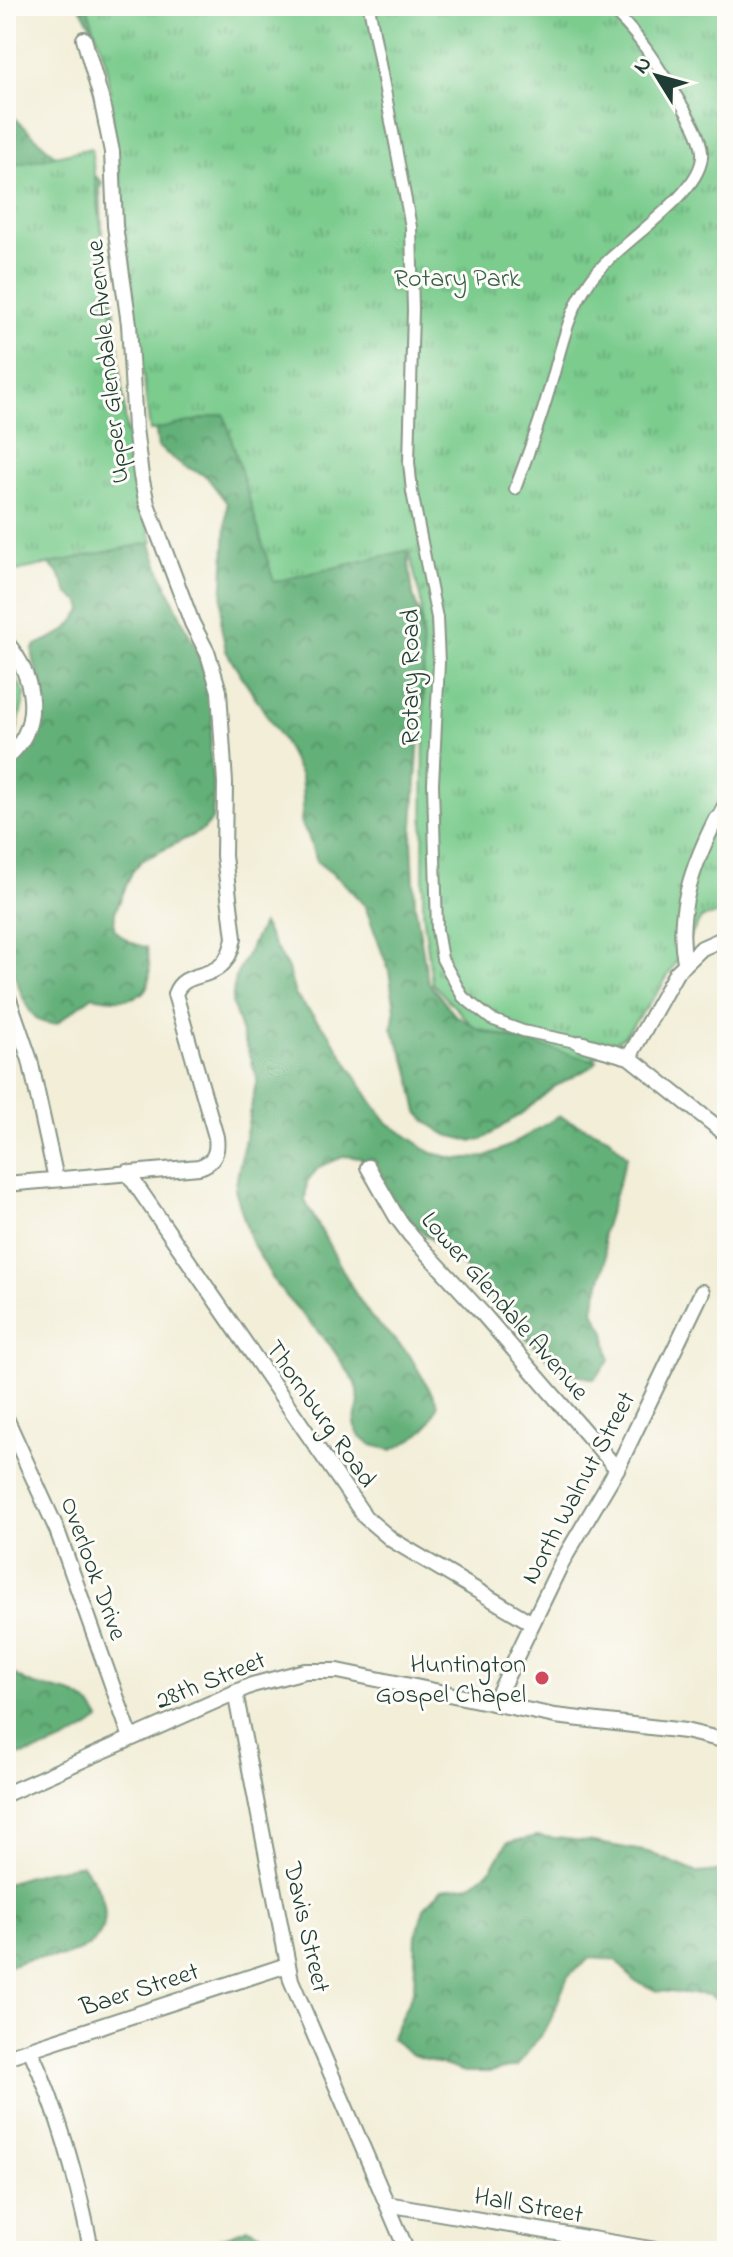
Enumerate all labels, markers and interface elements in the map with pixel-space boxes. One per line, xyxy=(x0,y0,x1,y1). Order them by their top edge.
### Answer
north arrow xyxy=(617,36,697,116)
text: N xyxy=(626,50,661,81)
street label: Upper Glendale Avenue xyxy=(77,238,141,485)
park label: Rotary Park xyxy=(394,261,521,299)
street label: Rotary Road xyxy=(393,608,431,745)
street label: Lower Glendale Avenue xyxy=(411,1204,597,1410)
street label: Thornburg Road xyxy=(254,1333,385,1497)
street label: North Walnut Street xyxy=(513,1385,647,1592)
street label: Overlook Drive xyxy=(49,1492,136,1647)
street label: 28th Street xyxy=(150,1642,272,1721)
place label: Huntington Gospel Chapel xyxy=(375,1647,526,1715)
marker: Huntington Gospel Chapel xyxy=(533,1669,551,1687)
street label: Davis Street xyxy=(271,1858,339,1997)
street label: Baer Street xyxy=(74,1954,205,2028)
street label: Hall Street xyxy=(471,2179,586,2235)

